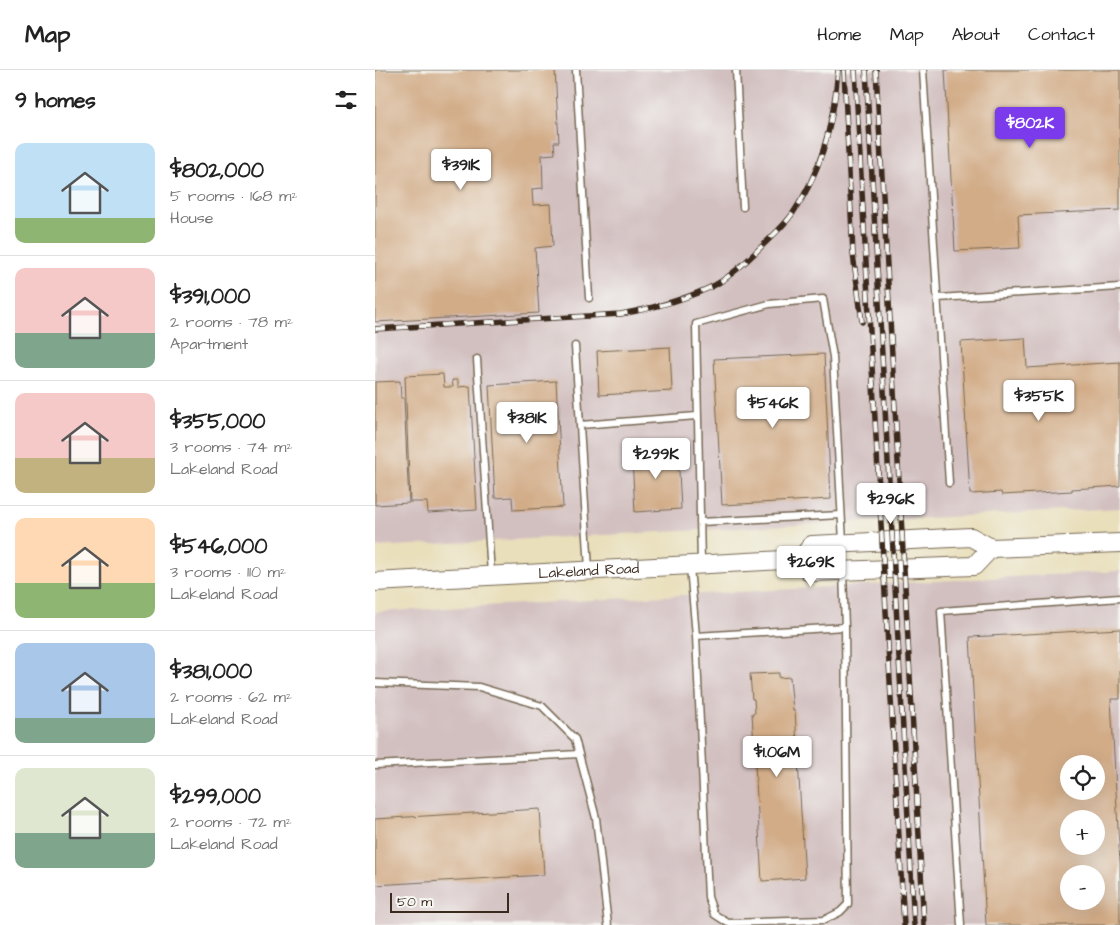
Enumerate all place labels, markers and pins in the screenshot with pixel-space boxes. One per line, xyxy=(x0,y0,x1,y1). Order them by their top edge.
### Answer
pin: $802K xyxy=(995,106,1065,149)
pin: $391K xyxy=(426,148,496,191)
pin: $355K xyxy=(1004,380,1074,422)
pin: $546K xyxy=(738,386,808,429)
pin: $381K xyxy=(492,402,562,444)
pin: $299K xyxy=(621,438,691,480)
pin: $296K xyxy=(856,482,926,525)
pin: $269K xyxy=(776,546,846,588)
pin: $1.06M xyxy=(736,736,818,778)

